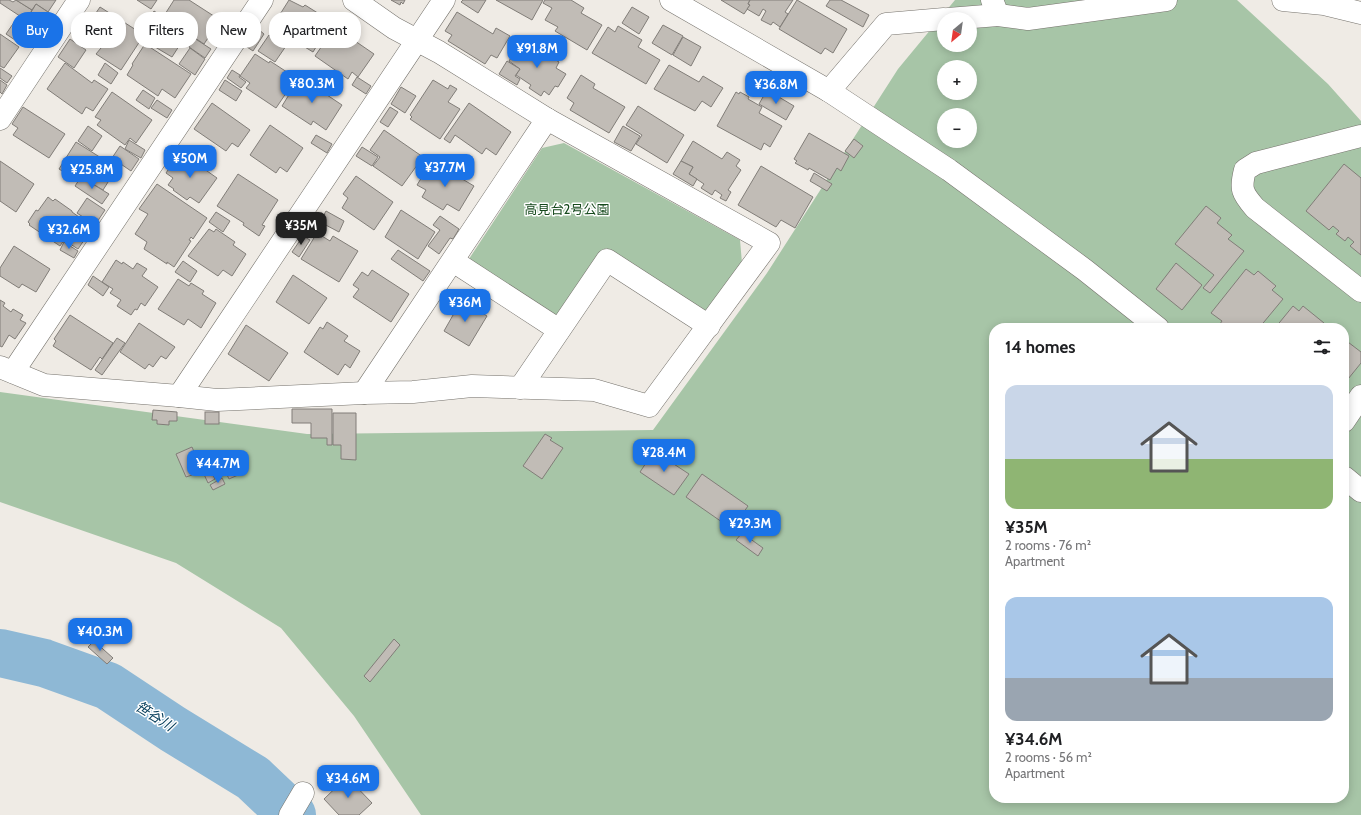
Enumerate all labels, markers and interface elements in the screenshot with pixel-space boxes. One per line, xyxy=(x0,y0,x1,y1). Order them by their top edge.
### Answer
chip: Buy xyxy=(12,12,63,48)
chip: Rent xyxy=(71,12,126,48)
chip: Filters xyxy=(134,12,198,48)
chip: New xyxy=(206,12,261,48)
chip: Apartment xyxy=(269,12,361,48)
north arrow xyxy=(937,12,977,52)
map controls xyxy=(937,12,977,148)
pin: ¥91.8M xyxy=(504,35,570,69)
text: ¥91.8M xyxy=(516,40,558,56)
button: + xyxy=(937,60,977,100)
pin: ¥80.3M xyxy=(279,70,345,104)
pin: ¥36.8M xyxy=(743,71,809,105)
text: ¥80.3M xyxy=(289,75,335,91)
text: ¥36.8M xyxy=(754,76,798,92)
button: − xyxy=(937,108,977,148)
pin: ¥50M xyxy=(166,145,214,179)
text: ¥50M xyxy=(173,150,207,166)
pin: ¥37.7M xyxy=(412,154,478,188)
pin: ¥25.8M xyxy=(59,156,125,190)
text: ¥37.7M xyxy=(424,159,466,175)
text: ¥25.8M xyxy=(70,161,114,177)
park label: 高見台2号公園 xyxy=(525,201,609,217)
pin: ¥35M xyxy=(277,212,325,246)
pin: ¥32.6M xyxy=(36,216,102,250)
text: ¥35M xyxy=(285,217,317,233)
text: ¥32.6M xyxy=(48,221,90,237)
pin: ¥36M xyxy=(441,289,489,323)
text: ¥36M xyxy=(449,294,482,310)
icon: filters xyxy=(1311,336,1333,358)
text: 14 homes xyxy=(1005,337,1075,357)
icon: home xyxy=(1133,411,1205,483)
pin: ¥28.4M xyxy=(631,439,697,473)
text: ¥28.4M xyxy=(642,444,686,460)
pin: ¥44.7M xyxy=(185,450,251,484)
text: ¥44.7M xyxy=(196,455,240,471)
pin: ¥29.3M xyxy=(717,510,783,544)
text: ¥29.3M xyxy=(729,515,771,531)
text: ¥35M xyxy=(1005,517,1048,537)
text: 2 rooms · 76 m² xyxy=(1005,537,1091,553)
text: Apartment xyxy=(1005,553,1065,569)
pin: ¥40.3M xyxy=(67,618,133,652)
text: ¥40.3M xyxy=(77,623,123,639)
icon: home xyxy=(1133,623,1205,695)
water label: 笹谷川 xyxy=(132,697,179,736)
text: ¥34.6M xyxy=(1005,729,1062,749)
text: 2 rooms · 56 m² xyxy=(1005,749,1092,765)
pin: ¥34.6M xyxy=(315,765,381,799)
text: Apartment xyxy=(1005,765,1065,781)
text: ¥34.6M xyxy=(326,770,370,786)

